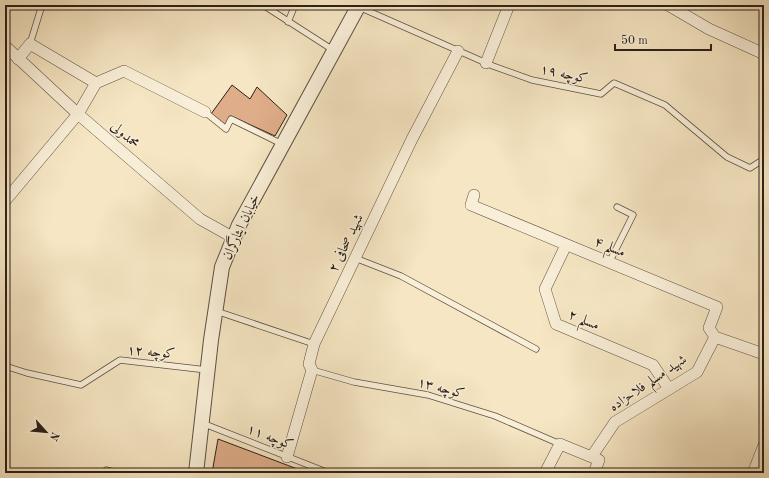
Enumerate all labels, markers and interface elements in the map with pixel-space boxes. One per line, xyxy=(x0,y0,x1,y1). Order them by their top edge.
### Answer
scale bar xyxy=(615,26,711,52)
text: 50 m xyxy=(621,34,648,47)
street label: کوچه ۱۹ xyxy=(539,62,589,88)
street label: محمدولی xyxy=(107,119,142,152)
street label: خیابان ایثارگران xyxy=(217,191,263,262)
street label: شهید صحافی ۲ xyxy=(326,212,368,275)
street label: مسلم ۴ xyxy=(590,234,628,266)
street label: مسلم ۲ xyxy=(564,307,602,339)
street label: کوچه ۱۲ xyxy=(126,343,176,363)
street label: شهید مسلم فلاحزاده xyxy=(607,352,693,420)
street label: کوچه ۱۳ xyxy=(415,375,466,403)
north arrow xyxy=(26,412,66,452)
street label: کوچه ۱۱ xyxy=(244,422,295,454)
text: N xyxy=(46,430,60,443)

